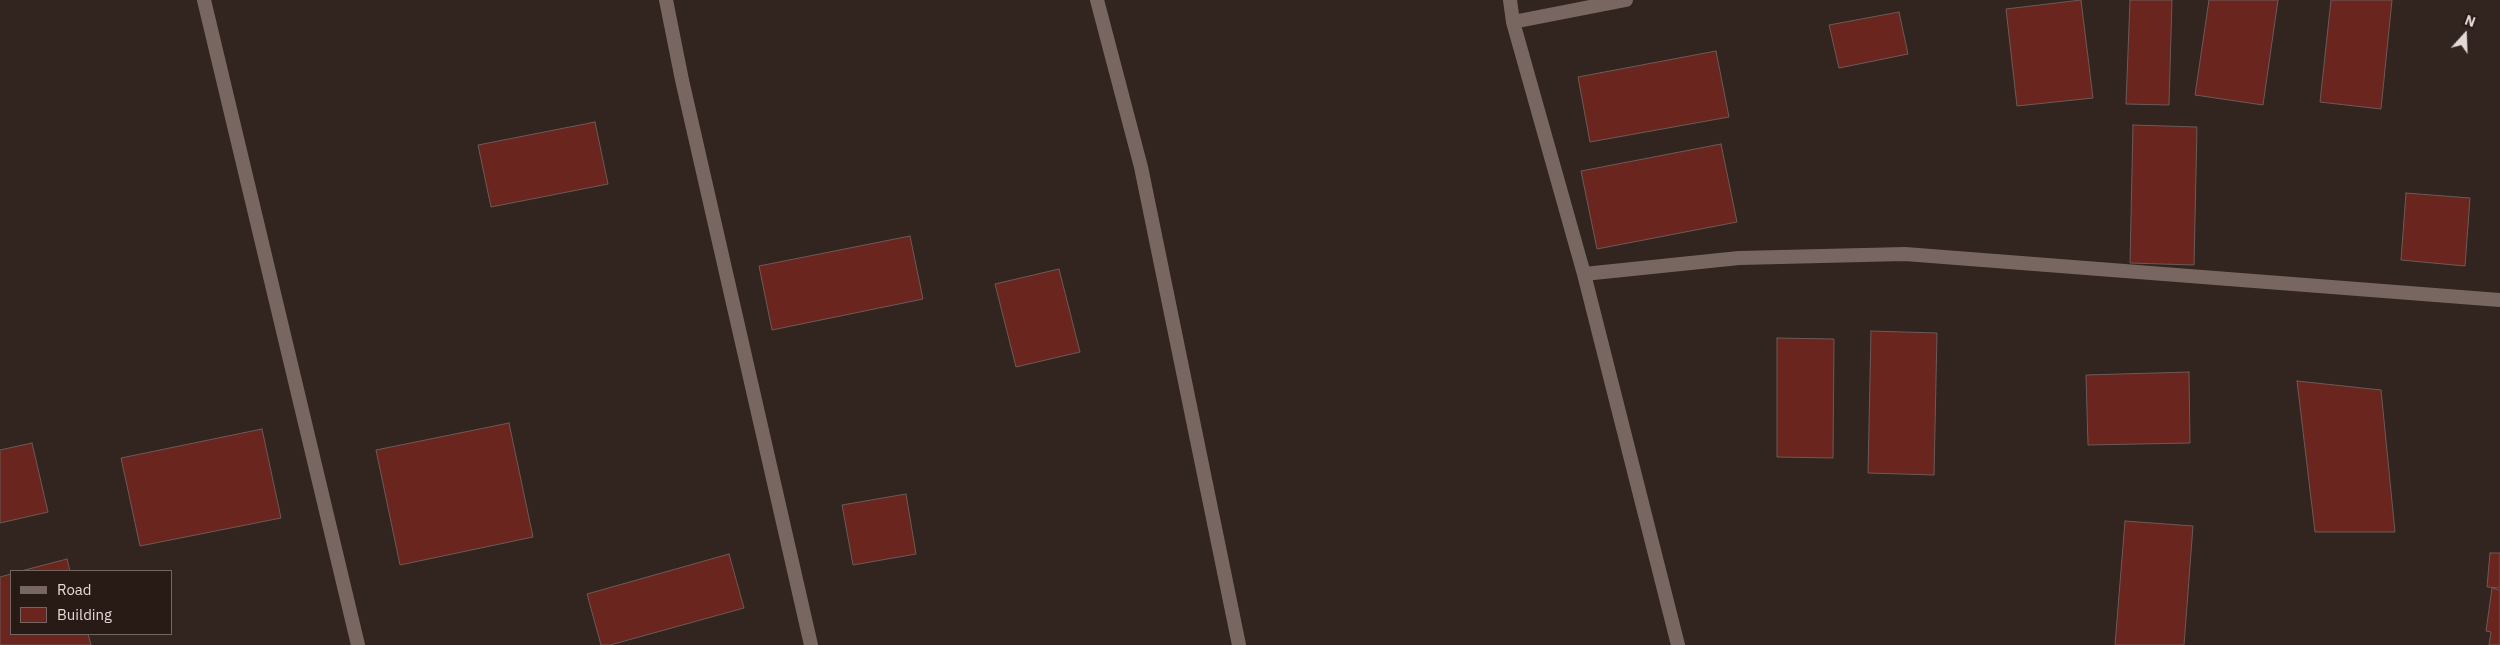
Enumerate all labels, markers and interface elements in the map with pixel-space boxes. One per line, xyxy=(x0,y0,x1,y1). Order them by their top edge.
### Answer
north arrow xyxy=(2440,10,2490,60)
text: N xyxy=(2462,11,2478,31)
legend xyxy=(10,570,172,635)
text: Road xyxy=(57,580,92,599)
text: Building xyxy=(57,605,112,624)

